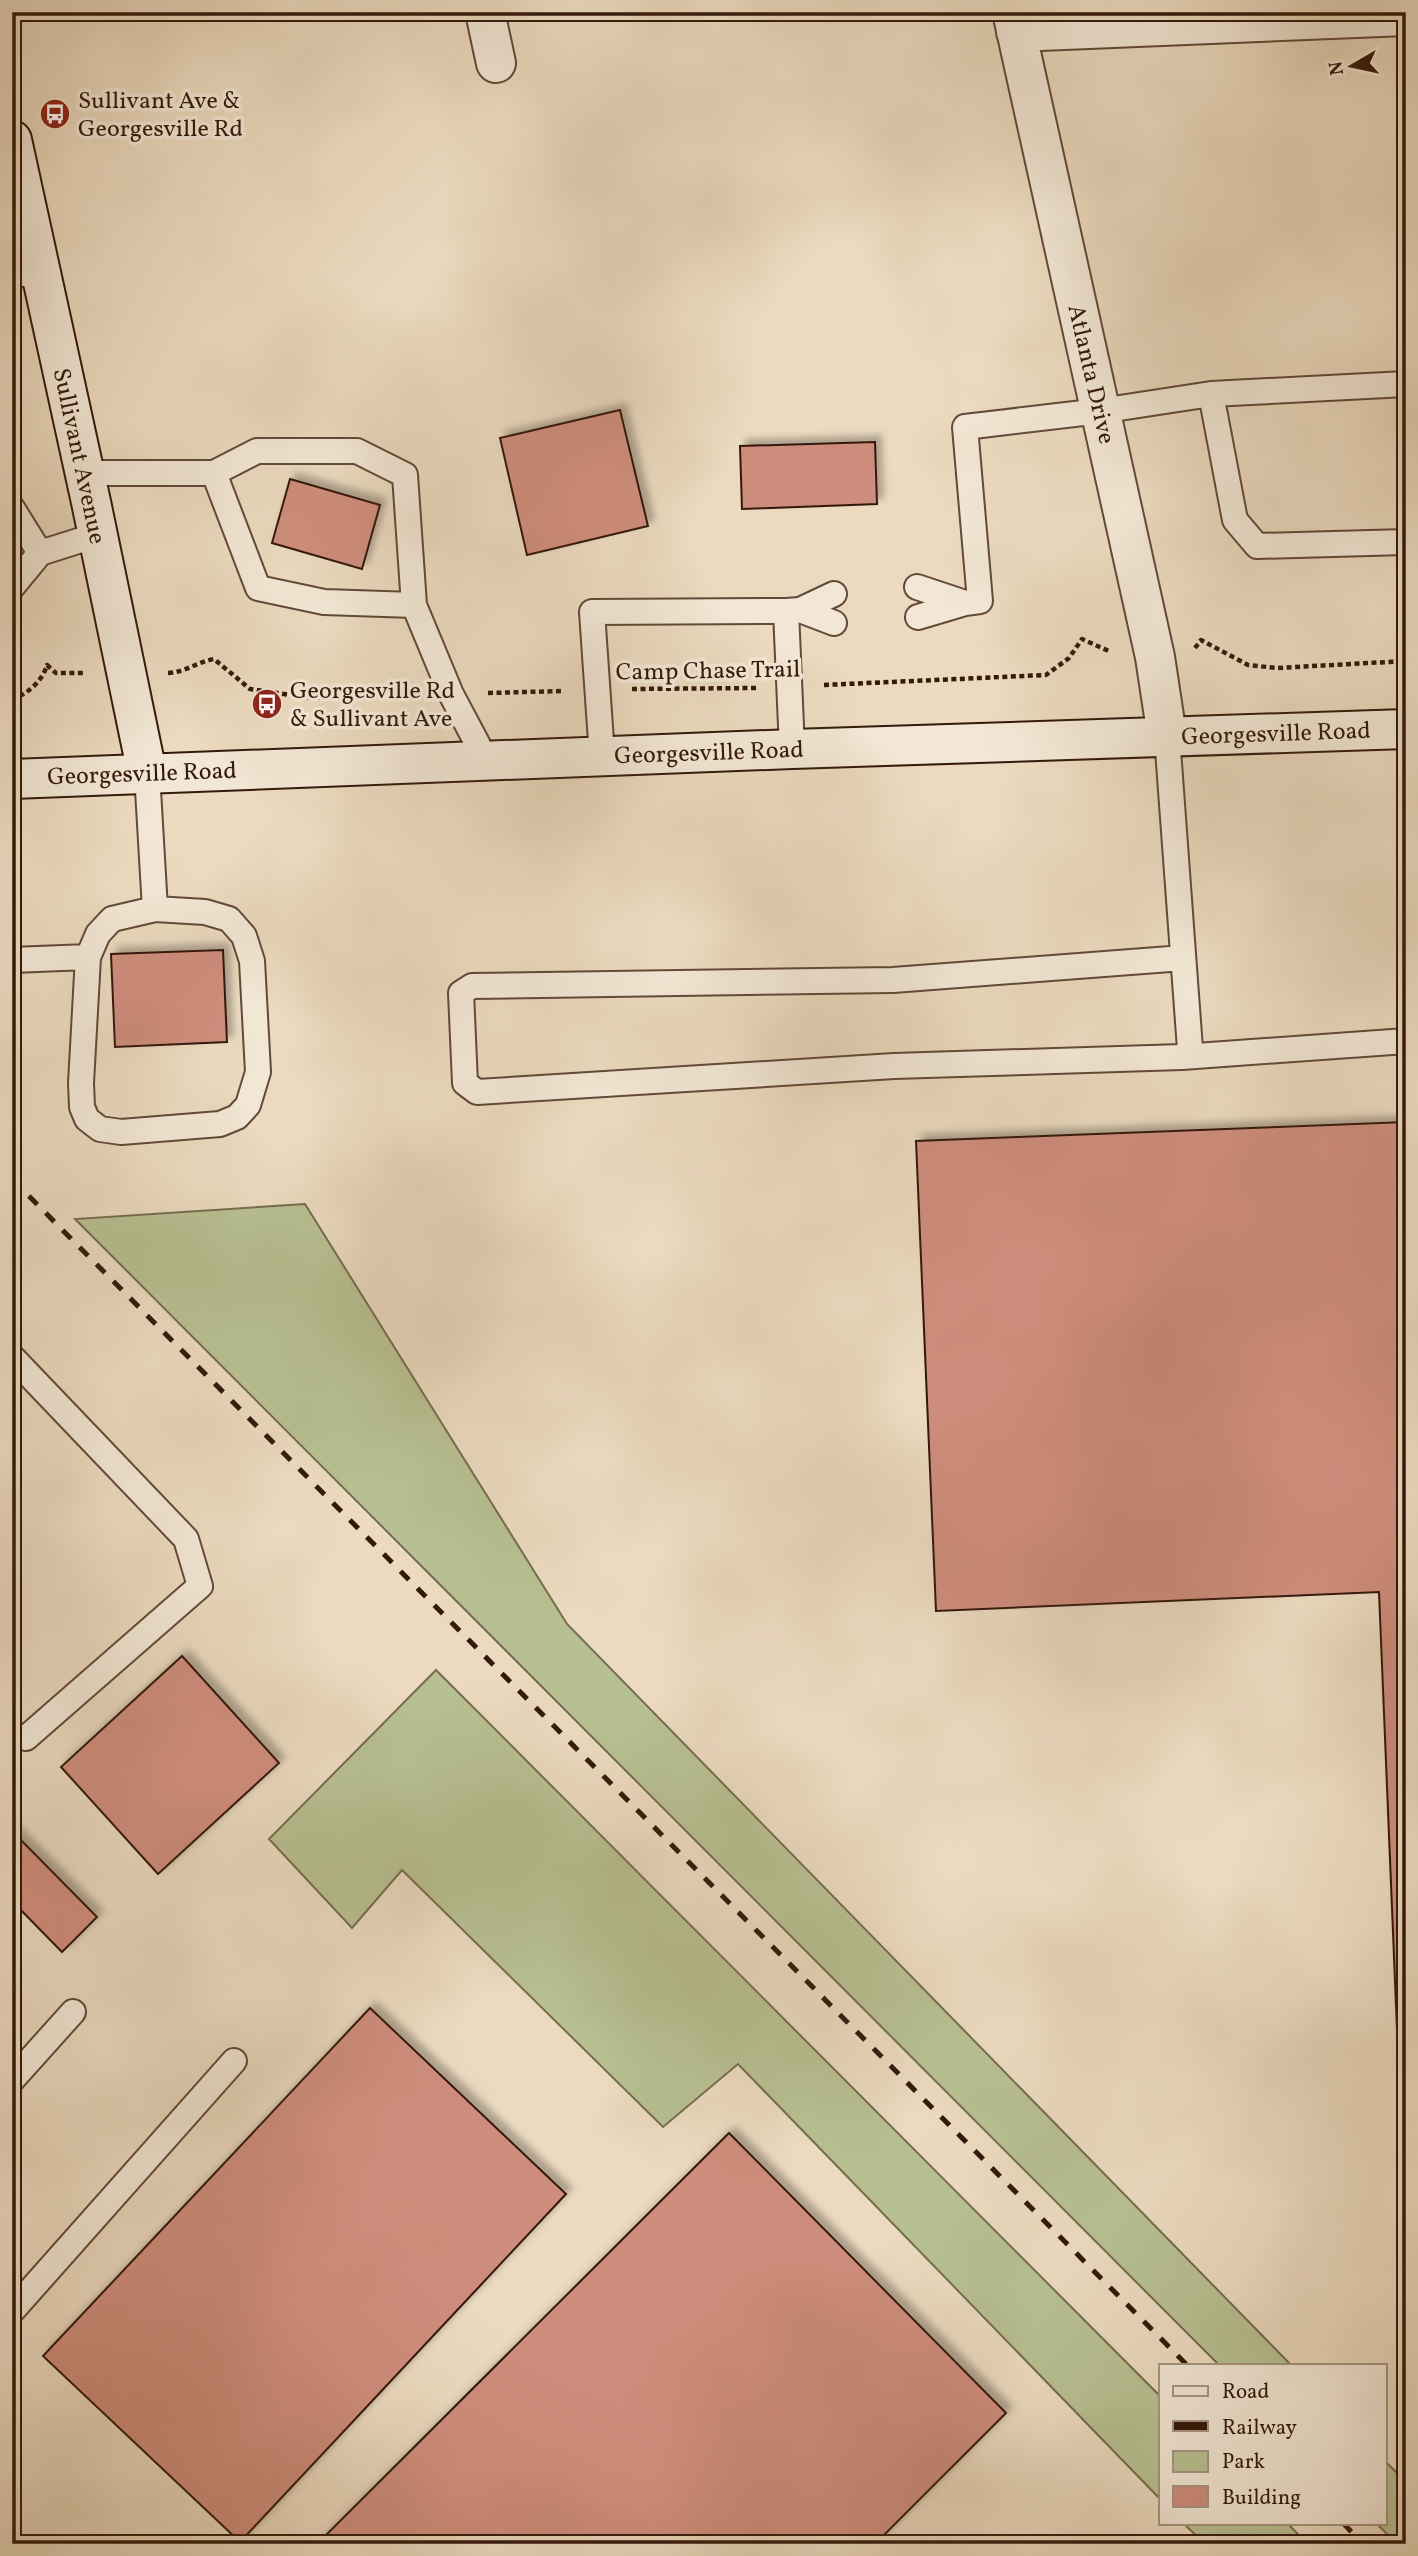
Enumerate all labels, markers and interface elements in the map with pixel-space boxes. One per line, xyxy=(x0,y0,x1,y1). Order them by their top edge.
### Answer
north arrow xyxy=(1316,32,1386,102)
text: N xyxy=(1323,59,1351,77)
place label: Sullivant Ave & Georgesville Rd xyxy=(78,85,243,147)
bus stop icon: Sullivant Ave & Georgesville Rd xyxy=(38,97,72,131)
street label: Atlanta Drive xyxy=(1057,301,1123,448)
street label: Sullivant Avenue xyxy=(43,365,113,548)
street label: Camp Chase Trail xyxy=(615,653,801,691)
place label: Georgesville Rd & Sullivant Ave xyxy=(290,675,455,737)
bus stop icon: Georgesville Rd & Sullivant Ave xyxy=(250,687,284,721)
street label: Georgesville Road xyxy=(1181,715,1372,755)
street label: Georgesville Road xyxy=(614,734,805,774)
street label: Georgesville Road xyxy=(47,755,238,795)
legend xyxy=(1159,2364,1386,2524)
text: Road xyxy=(1222,2378,1269,2407)
text: Railway xyxy=(1222,2414,1298,2443)
text: Park xyxy=(1222,2448,1265,2477)
text: Building xyxy=(1222,2484,1301,2513)

